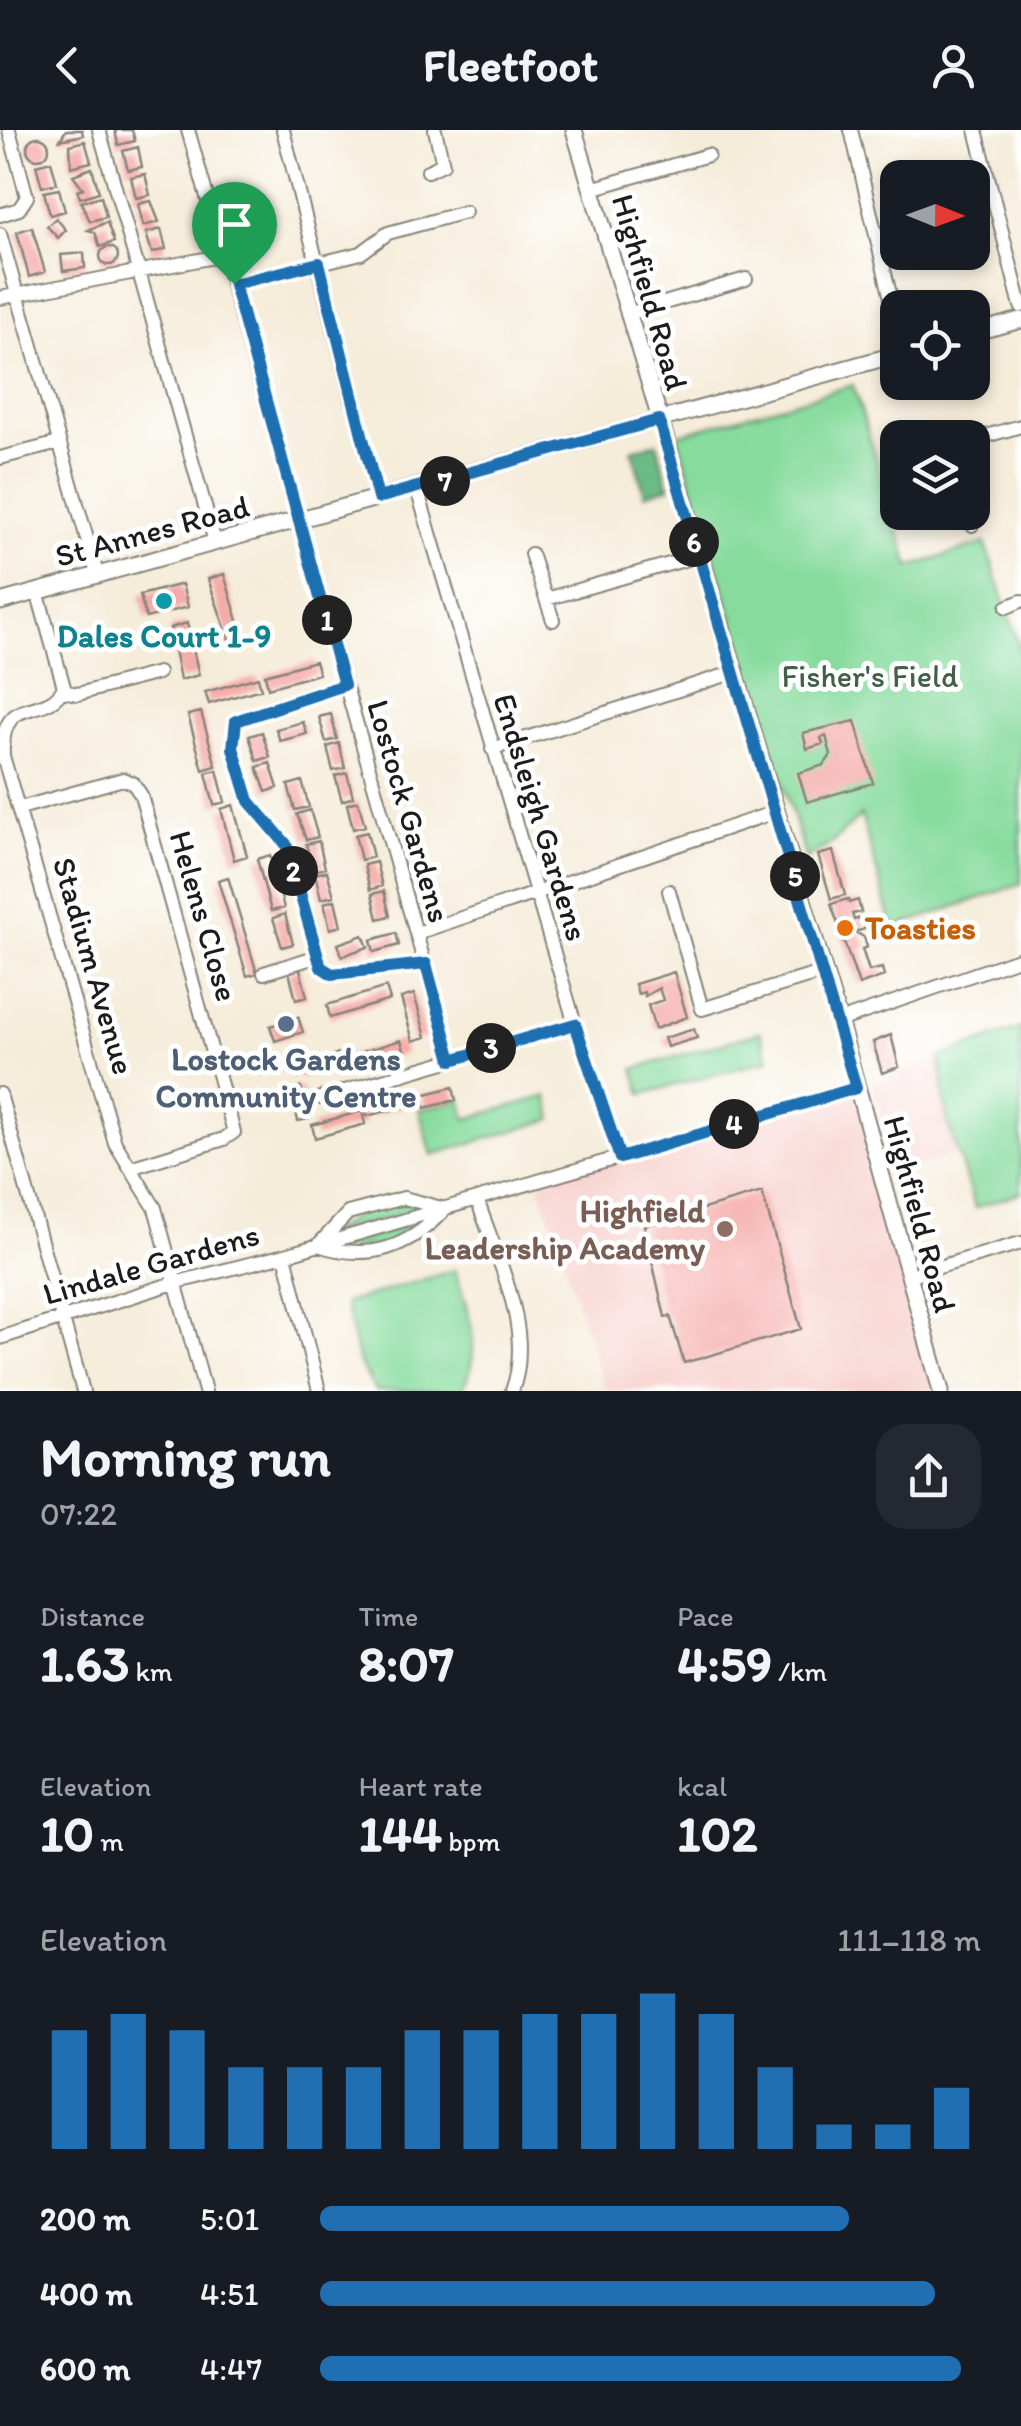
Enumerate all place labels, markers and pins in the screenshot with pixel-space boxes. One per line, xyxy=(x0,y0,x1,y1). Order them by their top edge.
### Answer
pin xyxy=(192,182,277,285)
pin: 7 xyxy=(420,456,470,506)
pin: 6 xyxy=(669,517,719,567)
marker: Dales Court 1-9 xyxy=(153,590,175,612)
pin: 1 xyxy=(302,595,352,645)
place label: Dales Court 1-9 xyxy=(57,617,271,655)
pin: 2 xyxy=(268,846,318,896)
pin: 5 xyxy=(770,851,820,901)
place label: Toasties xyxy=(864,909,976,947)
marker: Toasties xyxy=(834,917,856,939)
marker: Lostock Gardens Community Centre xyxy=(275,1013,297,1035)
pin: 3 xyxy=(466,1023,516,1073)
place label: Lostock Gardens Community Centre xyxy=(156,1040,416,1115)
pin: 4 xyxy=(709,1099,759,1149)
place label: Highfield Leadership Academy xyxy=(425,1192,706,1267)
marker: Highfield Leadership Academy xyxy=(714,1218,736,1240)

